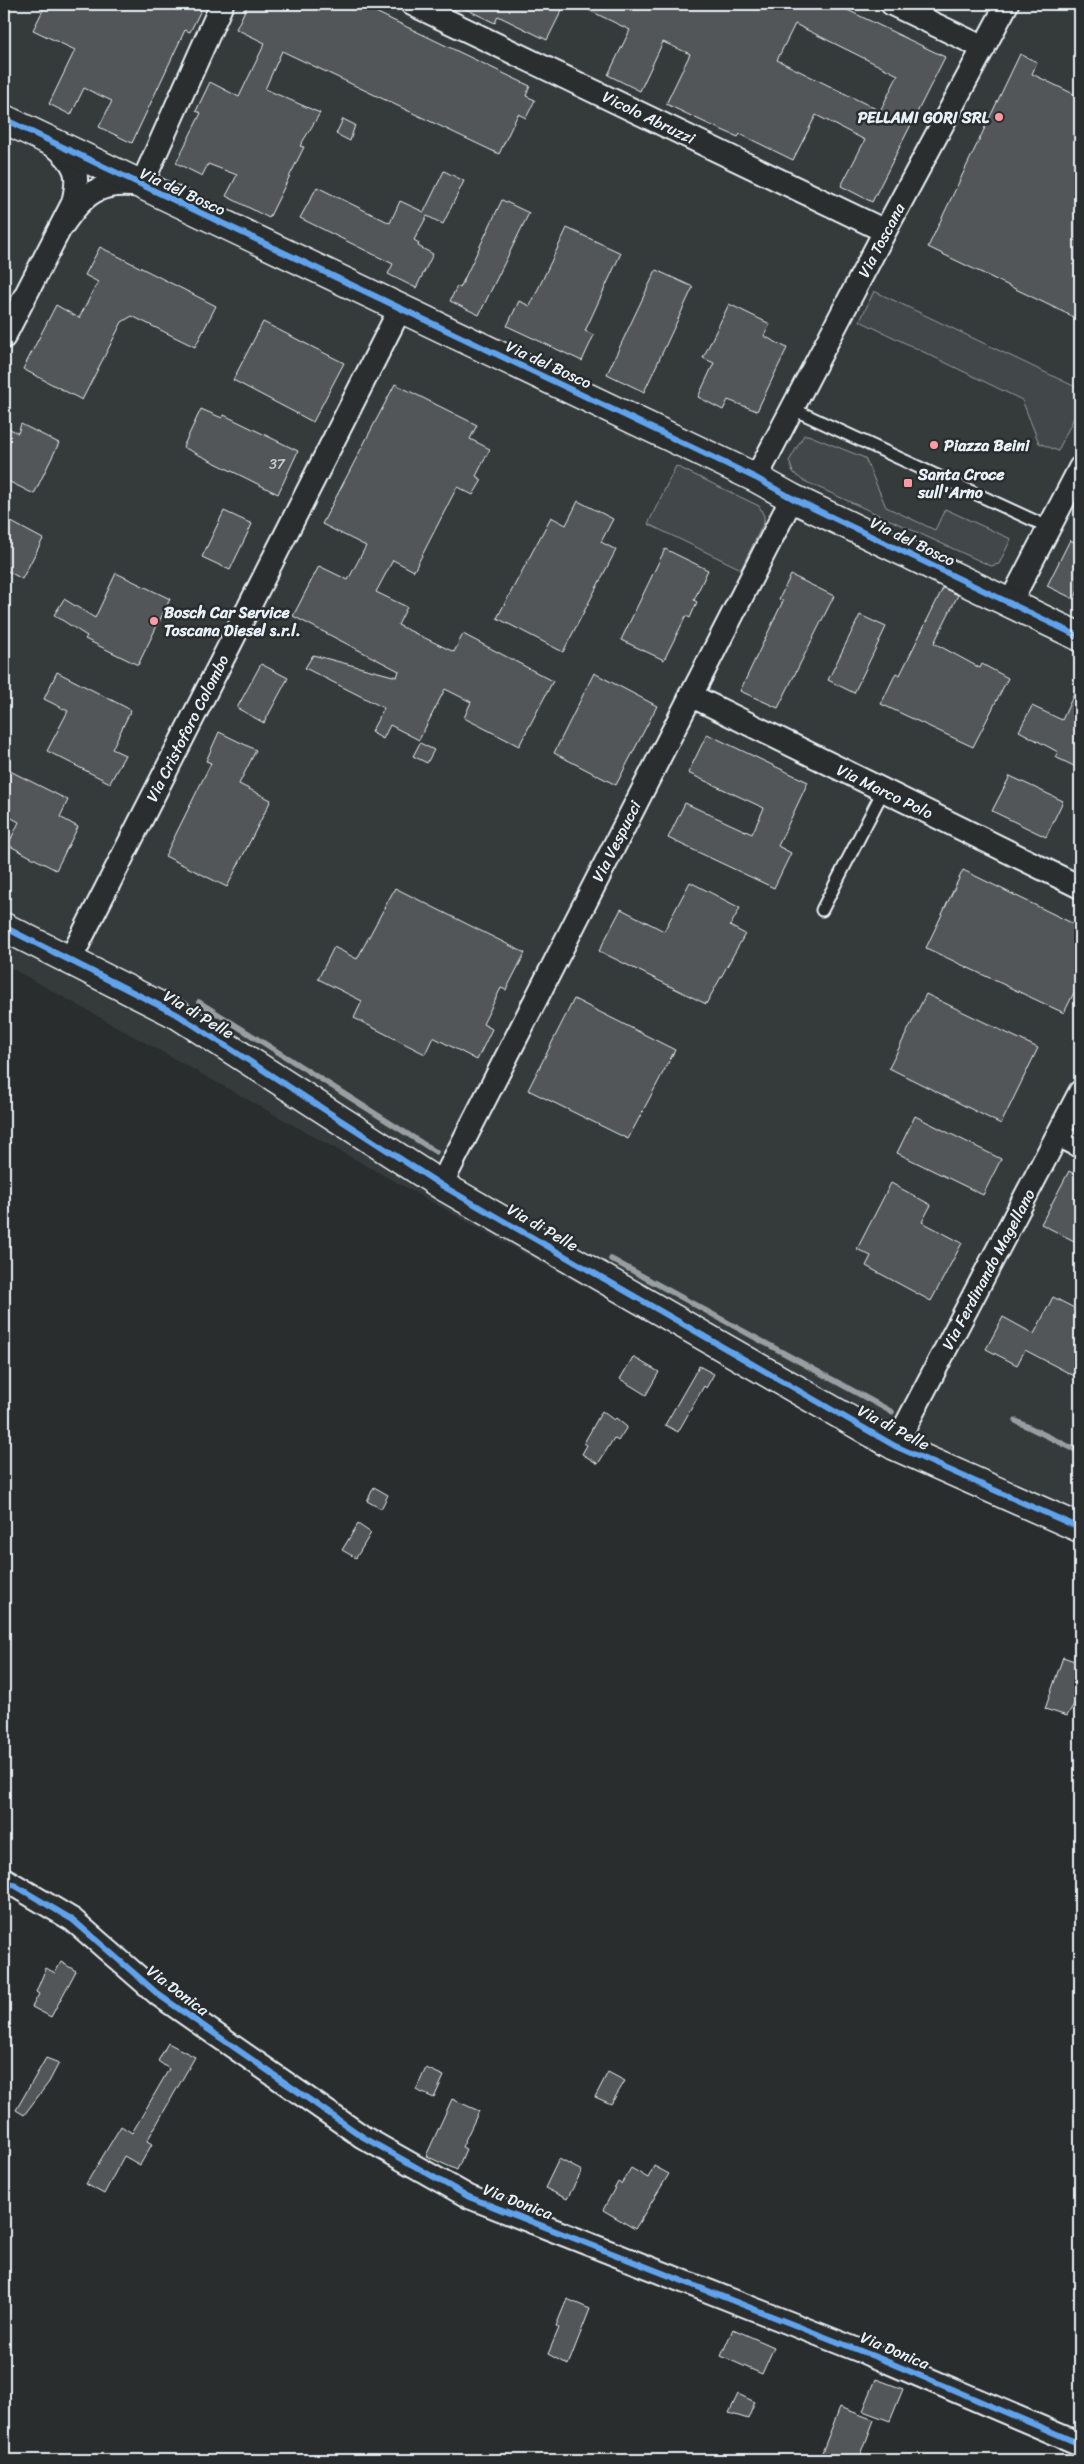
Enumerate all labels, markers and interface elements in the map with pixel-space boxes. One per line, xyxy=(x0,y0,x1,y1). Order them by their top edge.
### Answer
street label: Vicolo Abruzzi xyxy=(597,82,701,153)
place label: PELLAMI GORI SRL xyxy=(858,103,990,132)
marker: PELLAMI GORI SRL xyxy=(993,111,1005,123)
street label: Via del Bosco xyxy=(135,159,231,224)
street label: Via Toscana xyxy=(850,197,914,283)
street label: Via del Bosco xyxy=(501,332,597,397)
place label: Piazza Beini xyxy=(944,431,1030,460)
marker: Piazza Beini xyxy=(928,439,940,451)
house number: 37 xyxy=(269,452,286,477)
place label: Santa Croce sull'Arno xyxy=(917,460,1005,507)
marker: Santa Croce sull'Arno xyxy=(902,477,914,489)
street label: Via del Bosco xyxy=(865,508,960,575)
place label: Bosch Car Service Toscana Diesel s.r.l. xyxy=(164,598,301,645)
marker: Bosch Car Service Toscana Diesel s.r.l. xyxy=(148,615,160,627)
street label: Via Cristoforo Colombo xyxy=(138,649,237,807)
street label: Via Marco Polo xyxy=(831,756,938,827)
street label: Via Vespucci xyxy=(584,795,650,887)
street label: Via di Pelle xyxy=(158,982,240,1047)
street label: Via Ferdinando Magellano xyxy=(934,1183,1043,1355)
street label: Via di Pelle xyxy=(502,1195,584,1260)
street label: Via di Pelle xyxy=(852,1396,935,1459)
street label: Via Donica xyxy=(140,1957,216,2024)
street label: Via Donica xyxy=(479,2175,558,2228)
street label: Via Donica xyxy=(856,2323,935,2378)

